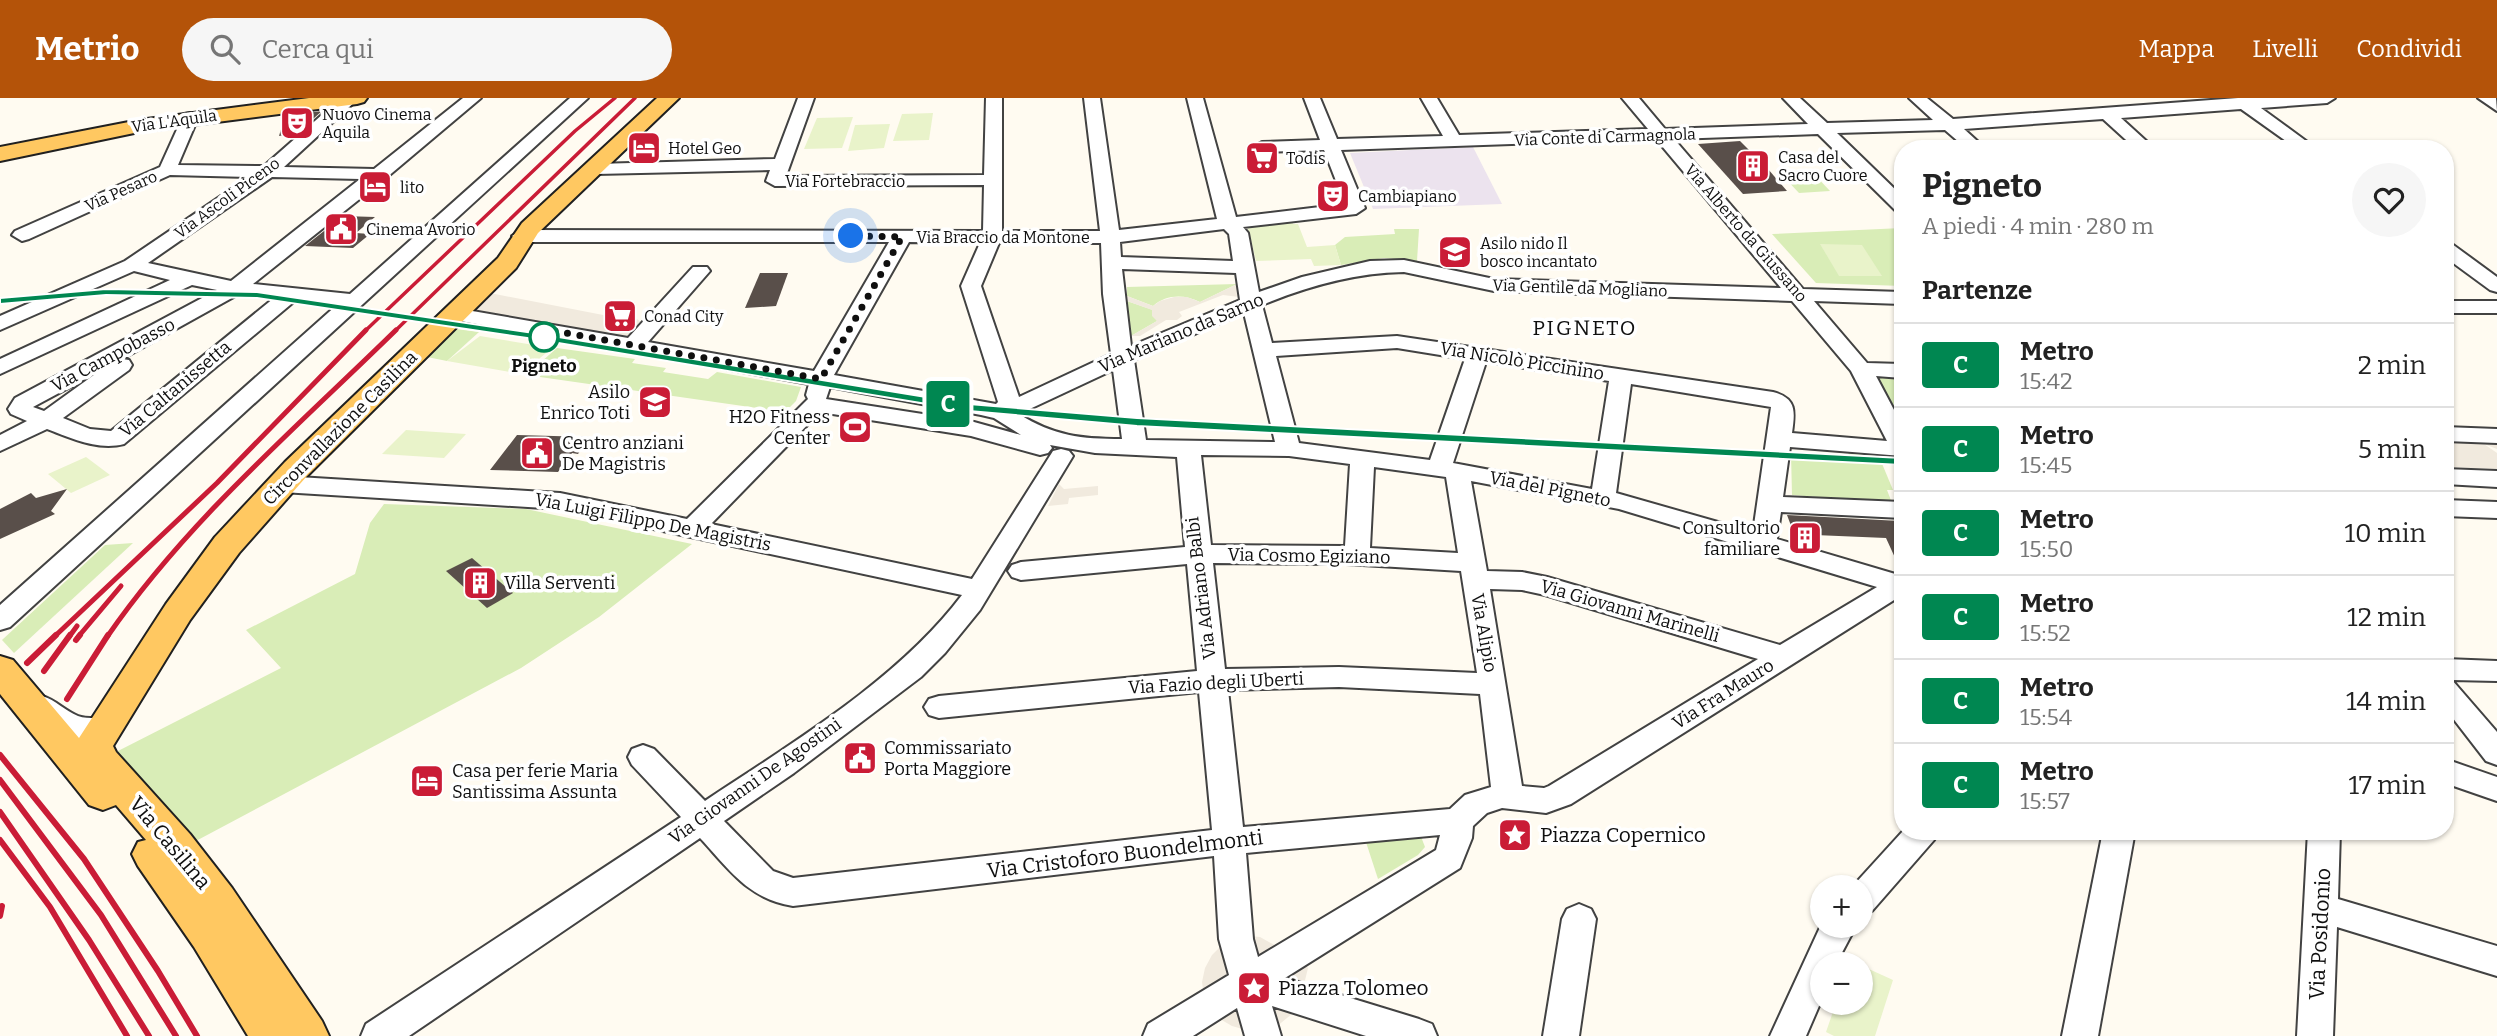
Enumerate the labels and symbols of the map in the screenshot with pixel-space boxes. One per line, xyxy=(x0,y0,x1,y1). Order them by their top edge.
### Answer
theatre icon: Nuovo Cinema Aquila xyxy=(278,104,316,142)
place label: Nuovo Cinema Aquila xyxy=(322,105,432,142)
street label: Via L'Aquila xyxy=(130,106,218,136)
street label: Via Conte di Carmagnola xyxy=(1514,124,1696,150)
hotel icon: Hotel Geo xyxy=(625,129,663,167)
place label: Hotel Geo xyxy=(668,139,742,158)
supermarket icon: Todis xyxy=(1243,139,1281,177)
building icon: Casa del Sacro Cuore xyxy=(1734,147,1772,185)
place label: Casa del Sacro Cuore xyxy=(1778,148,1868,185)
place label: Todis xyxy=(1286,149,1326,168)
street label: Via Ascoli Piceno xyxy=(171,153,283,243)
street label: Via Alberto da Giussano xyxy=(1681,160,1811,306)
street label: Via Pesaro xyxy=(82,167,160,215)
hotel icon: lito xyxy=(356,168,394,206)
street label: Via Fortebraccio xyxy=(785,172,905,191)
theatre icon: Cambiapiano xyxy=(1314,177,1352,215)
place label: lito xyxy=(400,178,424,197)
place label: Cambiapiano xyxy=(1358,187,1457,206)
public building icon: Cinema Avorio xyxy=(322,210,360,248)
your location xyxy=(833,218,868,253)
place label: Cinema Avorio xyxy=(366,220,475,239)
street label: Via Braccio da Montone xyxy=(916,228,1090,247)
school or university icon: Asilo nido Il bosco incantato xyxy=(1436,233,1474,271)
place label: Asilo nido Il bosco incantato xyxy=(1480,234,1597,271)
street label: Via Gentile da Mogliano xyxy=(1492,275,1668,301)
street label: Via Mariano da Sarno xyxy=(1095,288,1267,378)
supermarket icon: Conad City xyxy=(601,297,639,335)
place label: Conad City xyxy=(644,307,724,326)
street label: Via Campobasso xyxy=(47,313,179,397)
district label: PIGNETO xyxy=(1533,315,1637,341)
marker: Pigneto xyxy=(529,322,559,352)
street label: Via Caltanissetta xyxy=(115,336,235,442)
street label: Via Nicolò Piccinino xyxy=(1438,337,1606,385)
street label: Circonvallazione Casilina xyxy=(258,346,422,510)
place label: Pigneto xyxy=(511,355,577,377)
place label: Asilo Enrico Toti xyxy=(540,381,630,424)
line badge: C xyxy=(925,381,971,427)
school or university icon: Asilo Enrico Toti xyxy=(636,383,674,421)
place label: H2O Fitness Center xyxy=(729,406,830,449)
sports icon: H2O Fitness Center xyxy=(836,408,874,446)
place label: Centro anziani De Magistris xyxy=(562,432,684,475)
public building icon: Centro anziani De Magistris xyxy=(518,434,556,472)
street label: Via del Pigneto xyxy=(1487,466,1613,512)
street label: Via Luigi Filippo De Magistris xyxy=(533,488,773,556)
street label: Via Adriano Balbi xyxy=(1181,516,1221,660)
place label: Consultorio familiare xyxy=(1682,517,1780,560)
building icon: Consultorio familiare xyxy=(1786,519,1824,557)
street label: Via Cosmo Egiziano xyxy=(1227,544,1391,568)
building icon: Villa Serventi xyxy=(461,564,499,602)
place label: Villa Serventi xyxy=(504,572,615,594)
street label: Via Giovanni Marinelli xyxy=(1538,575,1722,647)
street label: Via Alipio xyxy=(1466,592,1502,674)
street label: Via Fra Mauro xyxy=(1668,654,1778,734)
street label: Via Fazio degli Uberti xyxy=(1128,667,1304,699)
street label: Via Giovanni De Agostini xyxy=(664,713,846,849)
place label: Commissariato Porta Maggiore xyxy=(884,737,1012,780)
public building icon: Commissariato Porta Maggiore xyxy=(841,739,879,777)
place label: Casa per ferie Maria Santissima Assunta xyxy=(452,760,618,803)
hotel icon: Casa per ferie Maria Santissima Assunta xyxy=(408,762,446,800)
street label: Via Casilina xyxy=(124,791,217,895)
place icon: Piazza Copernico xyxy=(1496,816,1534,854)
place label: Piazza Copernico xyxy=(1540,822,1706,848)
street label: Via Cristoforo Buondelmonti xyxy=(985,824,1265,884)
street label: Via Posidonio xyxy=(2304,867,2336,1001)
place icon: Piazza Tolomeo xyxy=(1235,969,1273,1007)
place label: Piazza Tolomeo xyxy=(1278,975,1429,1001)

